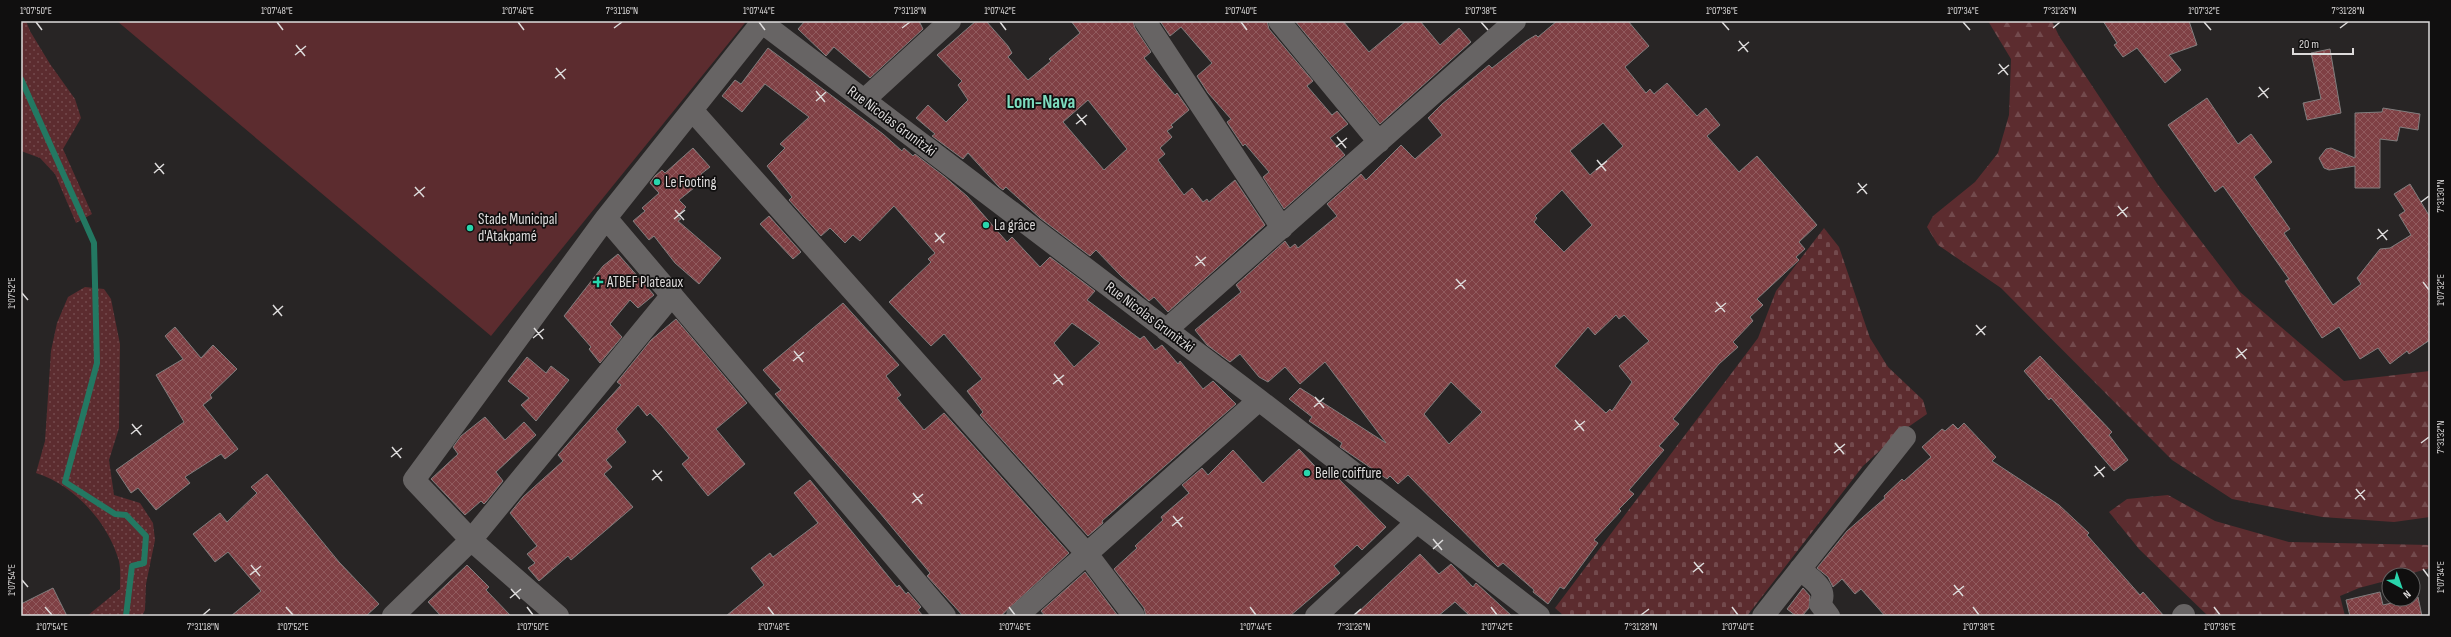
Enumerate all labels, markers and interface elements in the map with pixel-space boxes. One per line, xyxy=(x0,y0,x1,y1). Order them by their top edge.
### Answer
text: 1°07'50"E xyxy=(20,5,52,17)
text: 1°07'48"E xyxy=(261,5,293,17)
text: 1°07'46"E xyxy=(502,5,534,17)
text: 7°31'16"N xyxy=(606,5,638,17)
text: 1°07'44"E xyxy=(743,5,775,17)
text: 7°31'18"N xyxy=(894,5,926,17)
text: 1°07'42"E xyxy=(984,5,1016,17)
text: 1°07'40"E xyxy=(1225,5,1257,17)
text: 1°07'38"E xyxy=(1465,5,1497,17)
text: 1°07'36"E xyxy=(1706,5,1738,17)
text: 1°07'34"E xyxy=(1947,5,1979,17)
text: 7°31'26"N xyxy=(2044,5,2076,17)
text: 1°07'32"E xyxy=(2188,5,2220,17)
text: 7°31'28"N xyxy=(2332,5,2364,17)
scale bar xyxy=(2293,30,2353,56)
text: 20 m xyxy=(2299,37,2319,52)
street label: Rue Nicolas Grunitzki xyxy=(843,82,940,161)
district label: Lom-Nava xyxy=(1007,91,1075,114)
place label: Le Footing xyxy=(665,173,717,192)
marker: Le Footing xyxy=(652,177,662,187)
text: 7°31'30"N xyxy=(2435,179,2447,213)
place label: Stade Municipal d'Atakpamé xyxy=(478,210,557,246)
place label: La grâce xyxy=(994,216,1036,235)
marker: La grâce xyxy=(981,220,991,230)
marker: Stade Municipal d'Atakpamé xyxy=(465,223,475,233)
place label: ATBEF Plateaux xyxy=(606,273,683,292)
text: 1°07'32"E xyxy=(2435,274,2447,306)
marker: ATBEF Plateaux xyxy=(592,276,604,288)
text: 1°07'52"E xyxy=(6,277,18,309)
street label: Rue Nicolas Grunitzki xyxy=(1101,278,1198,357)
text: 7°31'32"N xyxy=(2435,421,2447,453)
place label: Belle coiffure xyxy=(1315,464,1382,483)
marker: Belle coiffure xyxy=(1302,468,1312,478)
text: 1°07'34"E xyxy=(2435,561,2447,593)
text: 1°07'54"E xyxy=(6,564,18,596)
north arrow xyxy=(2381,567,2421,607)
text: N xyxy=(2401,587,2414,601)
text: 1°07'54"E xyxy=(36,621,68,633)
text: 7°31'18"N xyxy=(187,621,219,633)
text: 1°07'52"E xyxy=(277,621,309,633)
text: 1°07'50"E xyxy=(517,621,549,633)
text: 1°07'48"E xyxy=(758,621,790,633)
text: 1°07'46"E xyxy=(999,621,1031,633)
text: 1°07'44"E xyxy=(1240,621,1272,633)
text: 7°31'26"N xyxy=(1338,621,1370,633)
text: 1°07'42"E xyxy=(1481,621,1513,633)
text: 7°31'28"N xyxy=(1625,621,1657,633)
text: 1°07'40"E xyxy=(1722,621,1754,633)
text: 1°07'38"E xyxy=(1963,621,1995,633)
text: 1°07'36"E xyxy=(2204,621,2236,633)

